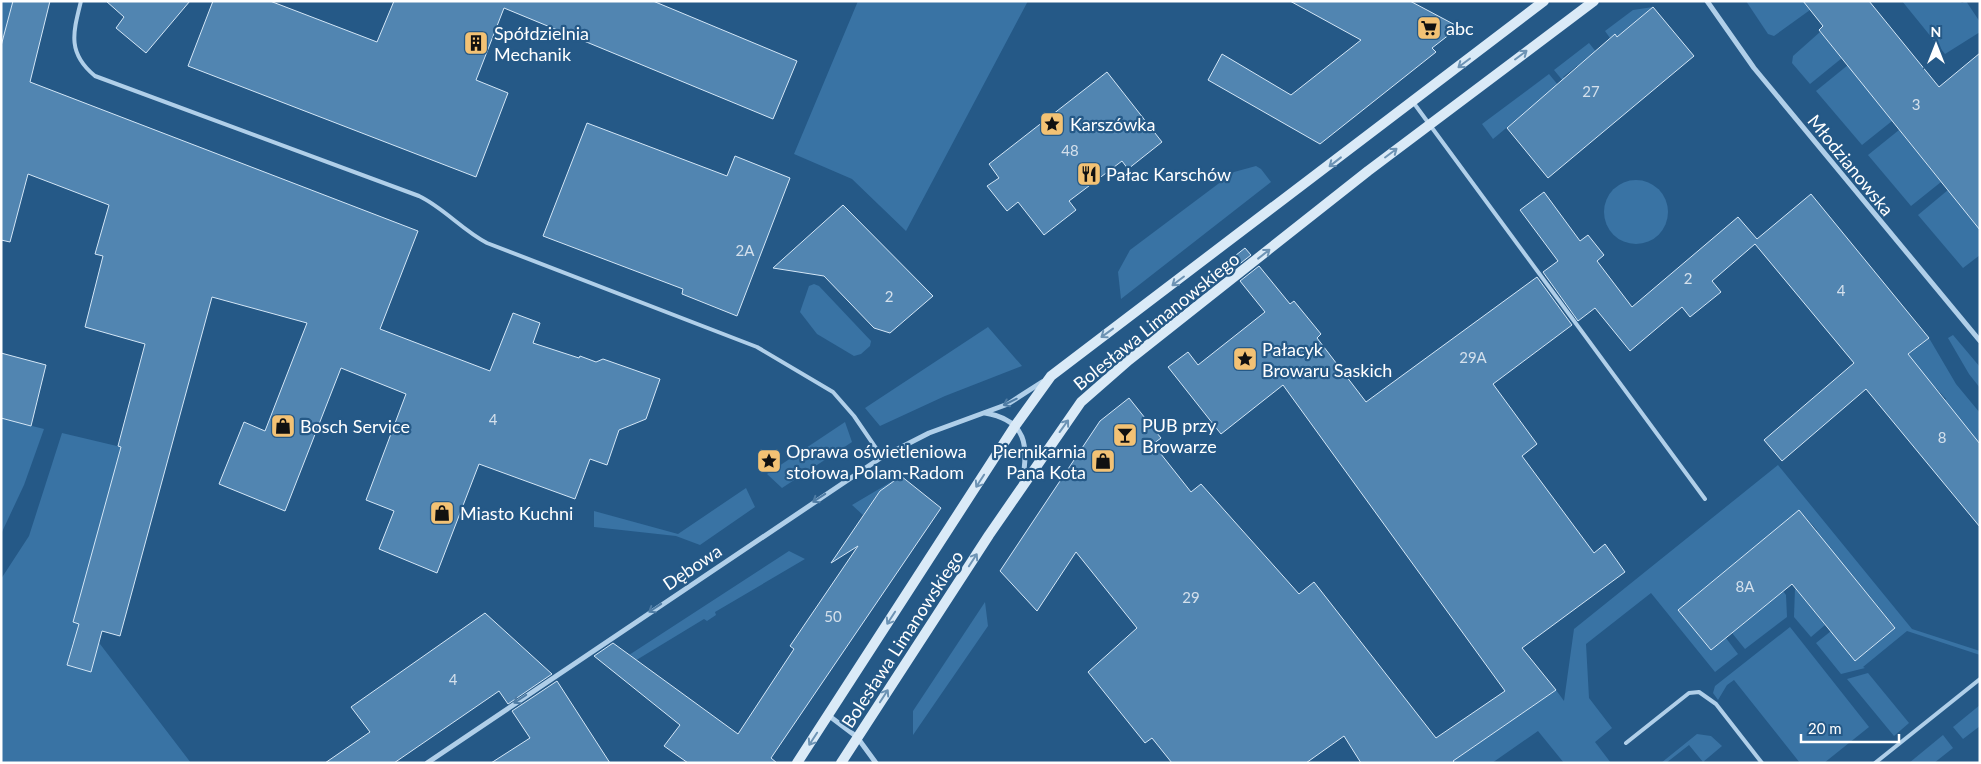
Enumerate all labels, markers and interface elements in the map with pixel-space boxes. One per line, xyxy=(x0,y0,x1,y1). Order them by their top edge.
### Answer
supermarket icon: abc xyxy=(1416,15,1442,41)
place label: abc xyxy=(1446,17,1474,39)
north arrow xyxy=(1911,20,1961,70)
place label: Spółdzielnia Mechanik xyxy=(494,22,589,65)
text: N xyxy=(1931,23,1941,40)
building icon: Spółdzielnia Mechanik xyxy=(463,30,489,56)
one-way arrow xyxy=(1514,50,1527,61)
one-way arrow xyxy=(1458,57,1471,68)
house number: 27 xyxy=(1582,82,1600,100)
house number: 3 xyxy=(1912,95,1920,113)
street label: Młodzianowska xyxy=(1803,110,1899,220)
place icon: Karszówka xyxy=(1039,111,1065,137)
place label: Karszówka xyxy=(1070,113,1155,135)
house number: 48 xyxy=(1061,141,1079,159)
one-way arrow xyxy=(1384,148,1397,159)
one-way arrow xyxy=(1329,156,1342,167)
restaurant icon: Pałac Karschów xyxy=(1076,161,1102,187)
place label: Pałac Karschów xyxy=(1106,163,1231,185)
house number: 2A xyxy=(736,241,755,259)
street label: Bolesława Limanowskiego xyxy=(1069,247,1243,395)
one-way arrow xyxy=(1257,248,1270,259)
house number: 2 xyxy=(1684,269,1692,287)
one-way arrow xyxy=(1172,276,1185,287)
house number: 4 xyxy=(1837,281,1846,299)
house number: 2 xyxy=(885,287,893,305)
one-way arrow xyxy=(1100,328,1114,338)
place label: Pałacyk Browaru Saskich xyxy=(1262,338,1392,381)
place icon: Pałacyk Browaru Saskich xyxy=(1232,346,1258,372)
house number: 29A xyxy=(1459,348,1488,366)
one-way arrow xyxy=(1003,398,1018,408)
house number: 4 xyxy=(489,410,498,428)
shop icon: Bosch Service xyxy=(270,413,296,439)
place label: PUB przy Browarze xyxy=(1142,414,1217,457)
place label: Bosch Service xyxy=(300,415,410,437)
one-way arrow xyxy=(1059,419,1069,433)
bar icon: PUB przy Browarze xyxy=(1112,422,1138,448)
house number: 8 xyxy=(1938,428,1946,446)
place label: Oprawa oświetleniowa stołowa Polam-Radom xyxy=(786,440,967,483)
place label: Piernikarnia Pana Kota xyxy=(993,440,1086,483)
place icon: Oprawa oświetleniowa stołowa Polam-Radom xyxy=(756,448,782,474)
shop icon: Piernikarnia Pana Kota xyxy=(1090,448,1116,474)
one-way arrow xyxy=(974,474,984,488)
one-way arrow xyxy=(812,493,826,503)
shop icon: Miasto Kuchni xyxy=(429,500,455,526)
place label: Miasto Kuchni xyxy=(460,502,573,524)
street label: Dębowa xyxy=(658,539,726,595)
street label: Bolesława Limanowskiego xyxy=(836,546,968,732)
one-way arrow xyxy=(967,553,978,567)
house number: 8A xyxy=(1736,577,1755,595)
house number: 29 xyxy=(1182,588,1200,606)
one-way arrow xyxy=(648,603,662,613)
house number: 50 xyxy=(824,607,842,625)
one-way arrow xyxy=(886,610,896,624)
house number: 4 xyxy=(449,670,458,688)
one-way arrow xyxy=(879,689,889,703)
one-way arrow xyxy=(514,694,528,704)
scale bar xyxy=(1801,712,1898,744)
text: 20 m xyxy=(1808,719,1842,737)
one-way arrow xyxy=(808,731,818,745)

